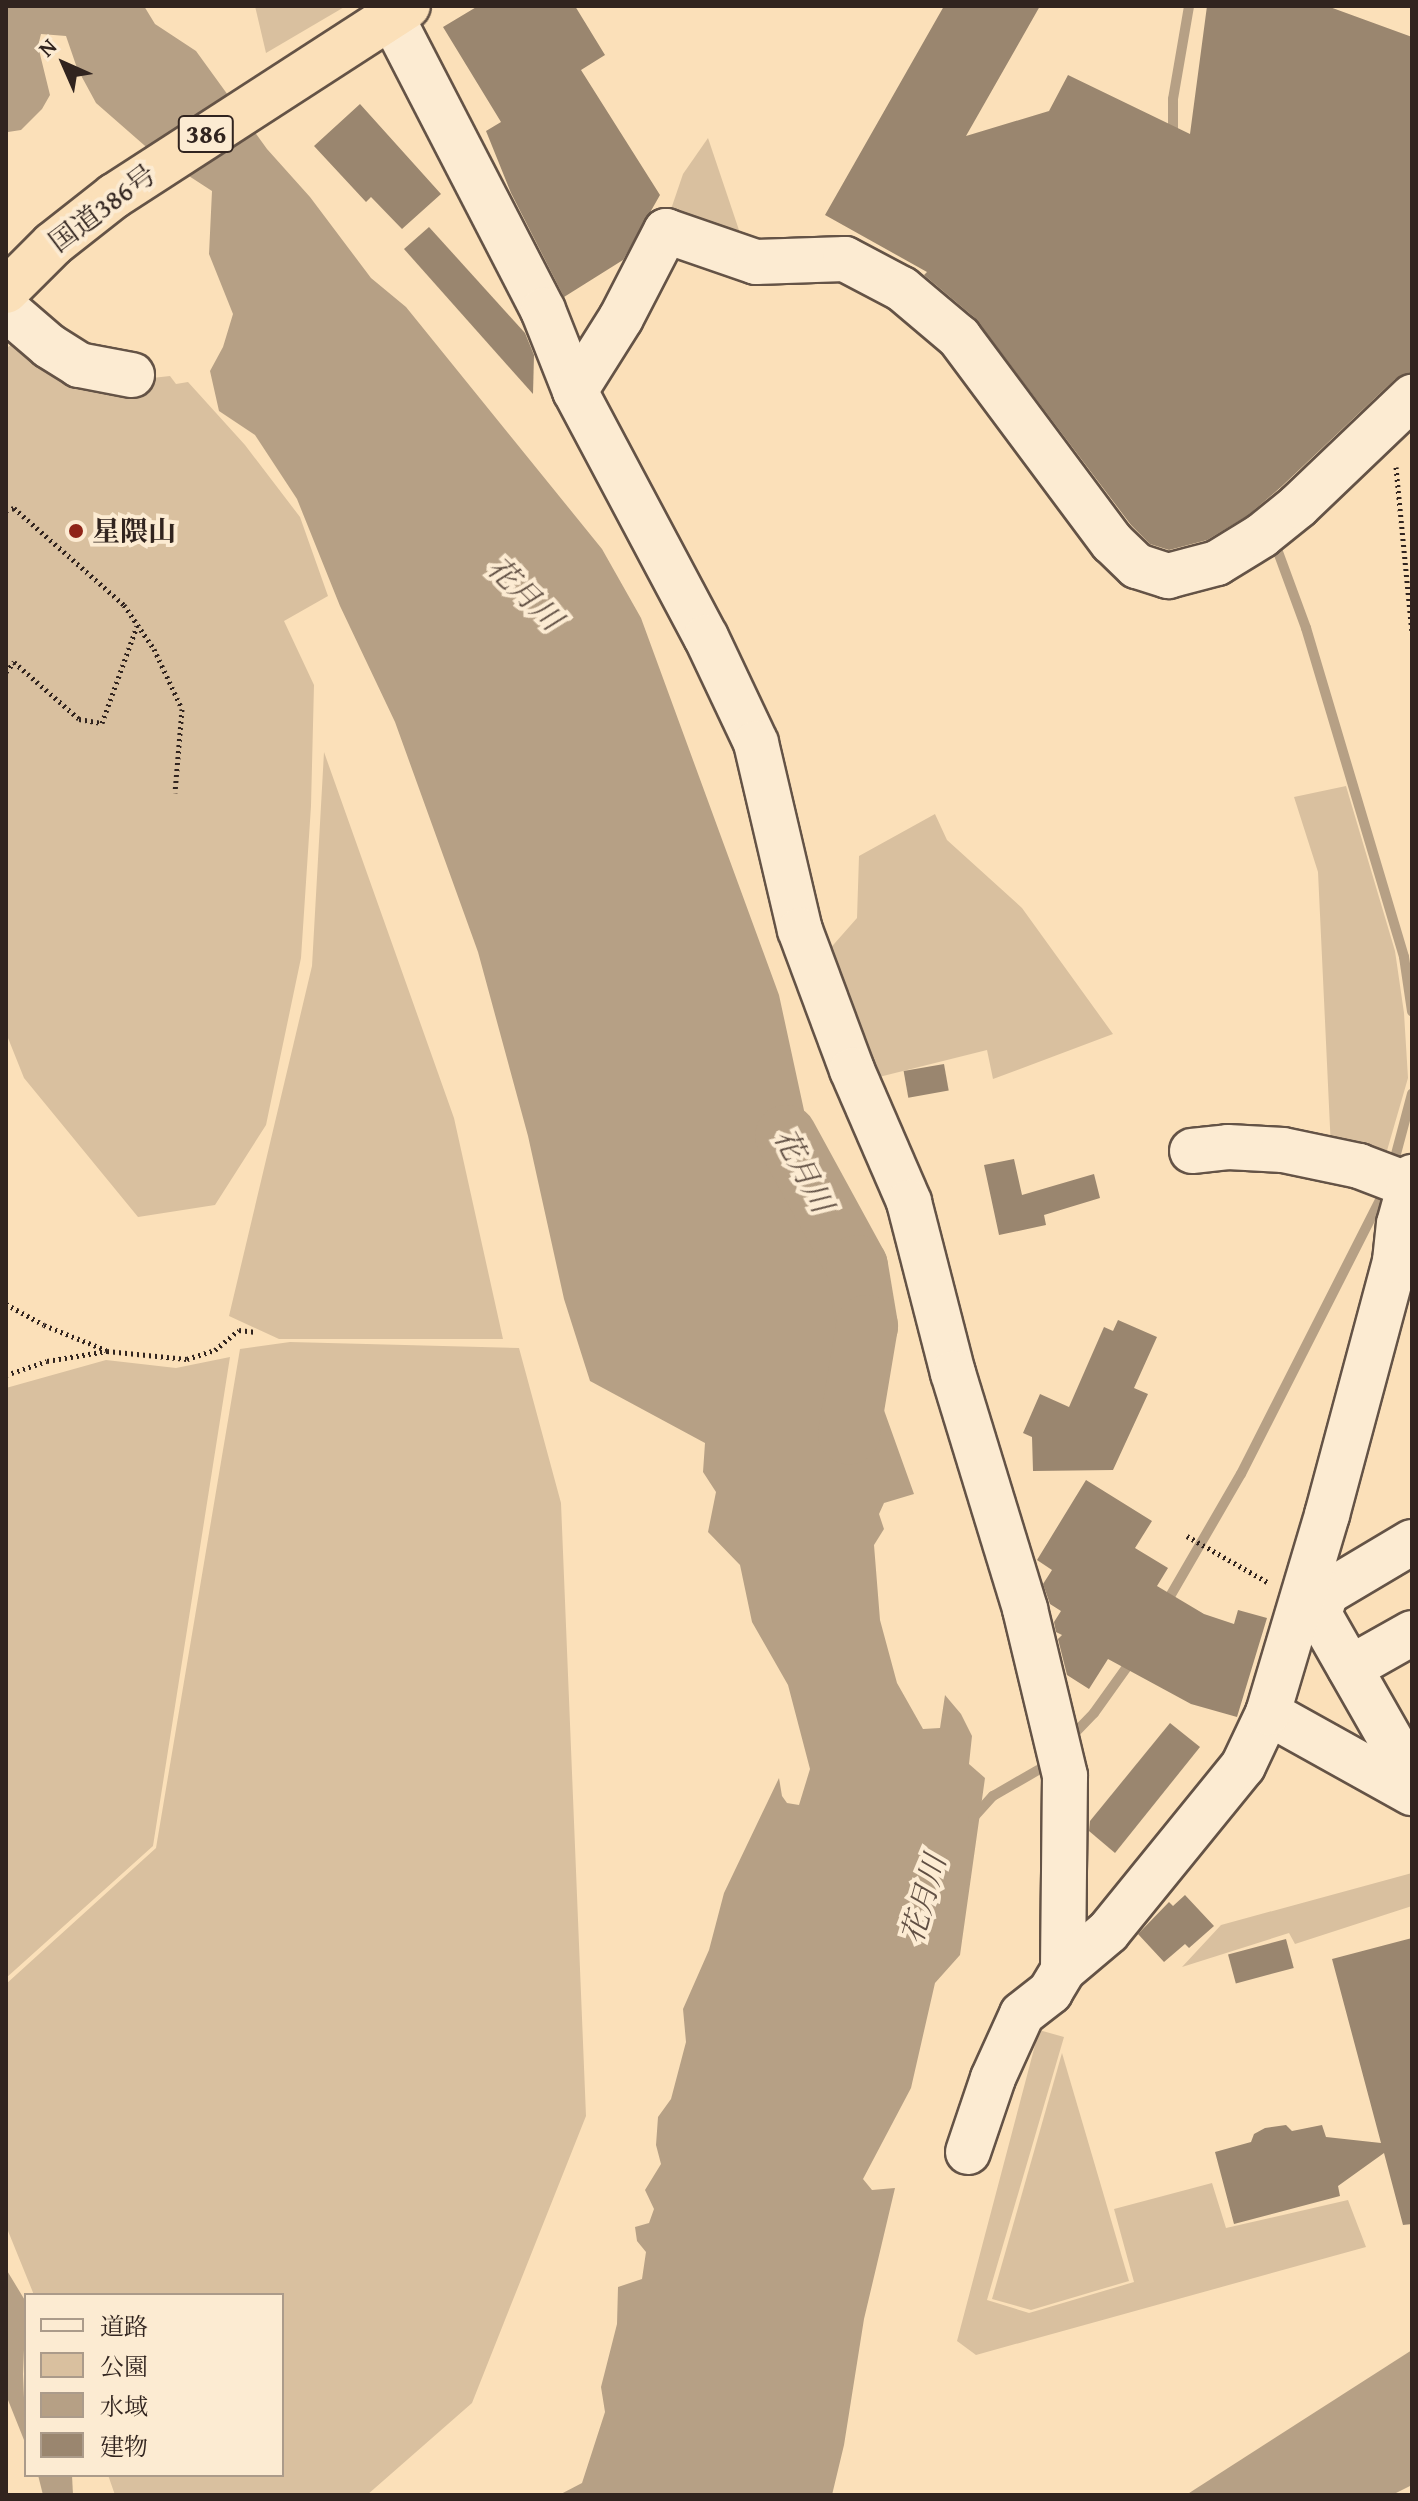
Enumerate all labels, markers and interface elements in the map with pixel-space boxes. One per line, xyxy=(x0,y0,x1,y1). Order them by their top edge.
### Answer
north arrow xyxy=(24,24,104,104)
text: N xyxy=(31,31,64,64)
road number: 386 xyxy=(176,112,236,156)
street label: 国道386号 xyxy=(42,157,162,259)
place label: 星隈山 xyxy=(92,514,176,548)
marker: 星隈山 xyxy=(67,522,85,540)
water label: 花月川 xyxy=(480,549,570,637)
water label: 花月川 xyxy=(767,1122,841,1218)
water label: 花月川 xyxy=(893,1851,953,1947)
legend xyxy=(24,2293,284,2477)
text: 道路 xyxy=(100,2309,148,2344)
text: 公園 xyxy=(100,2349,148,2384)
text: 水域 xyxy=(100,2389,148,2424)
text: 建物 xyxy=(100,2429,148,2464)

